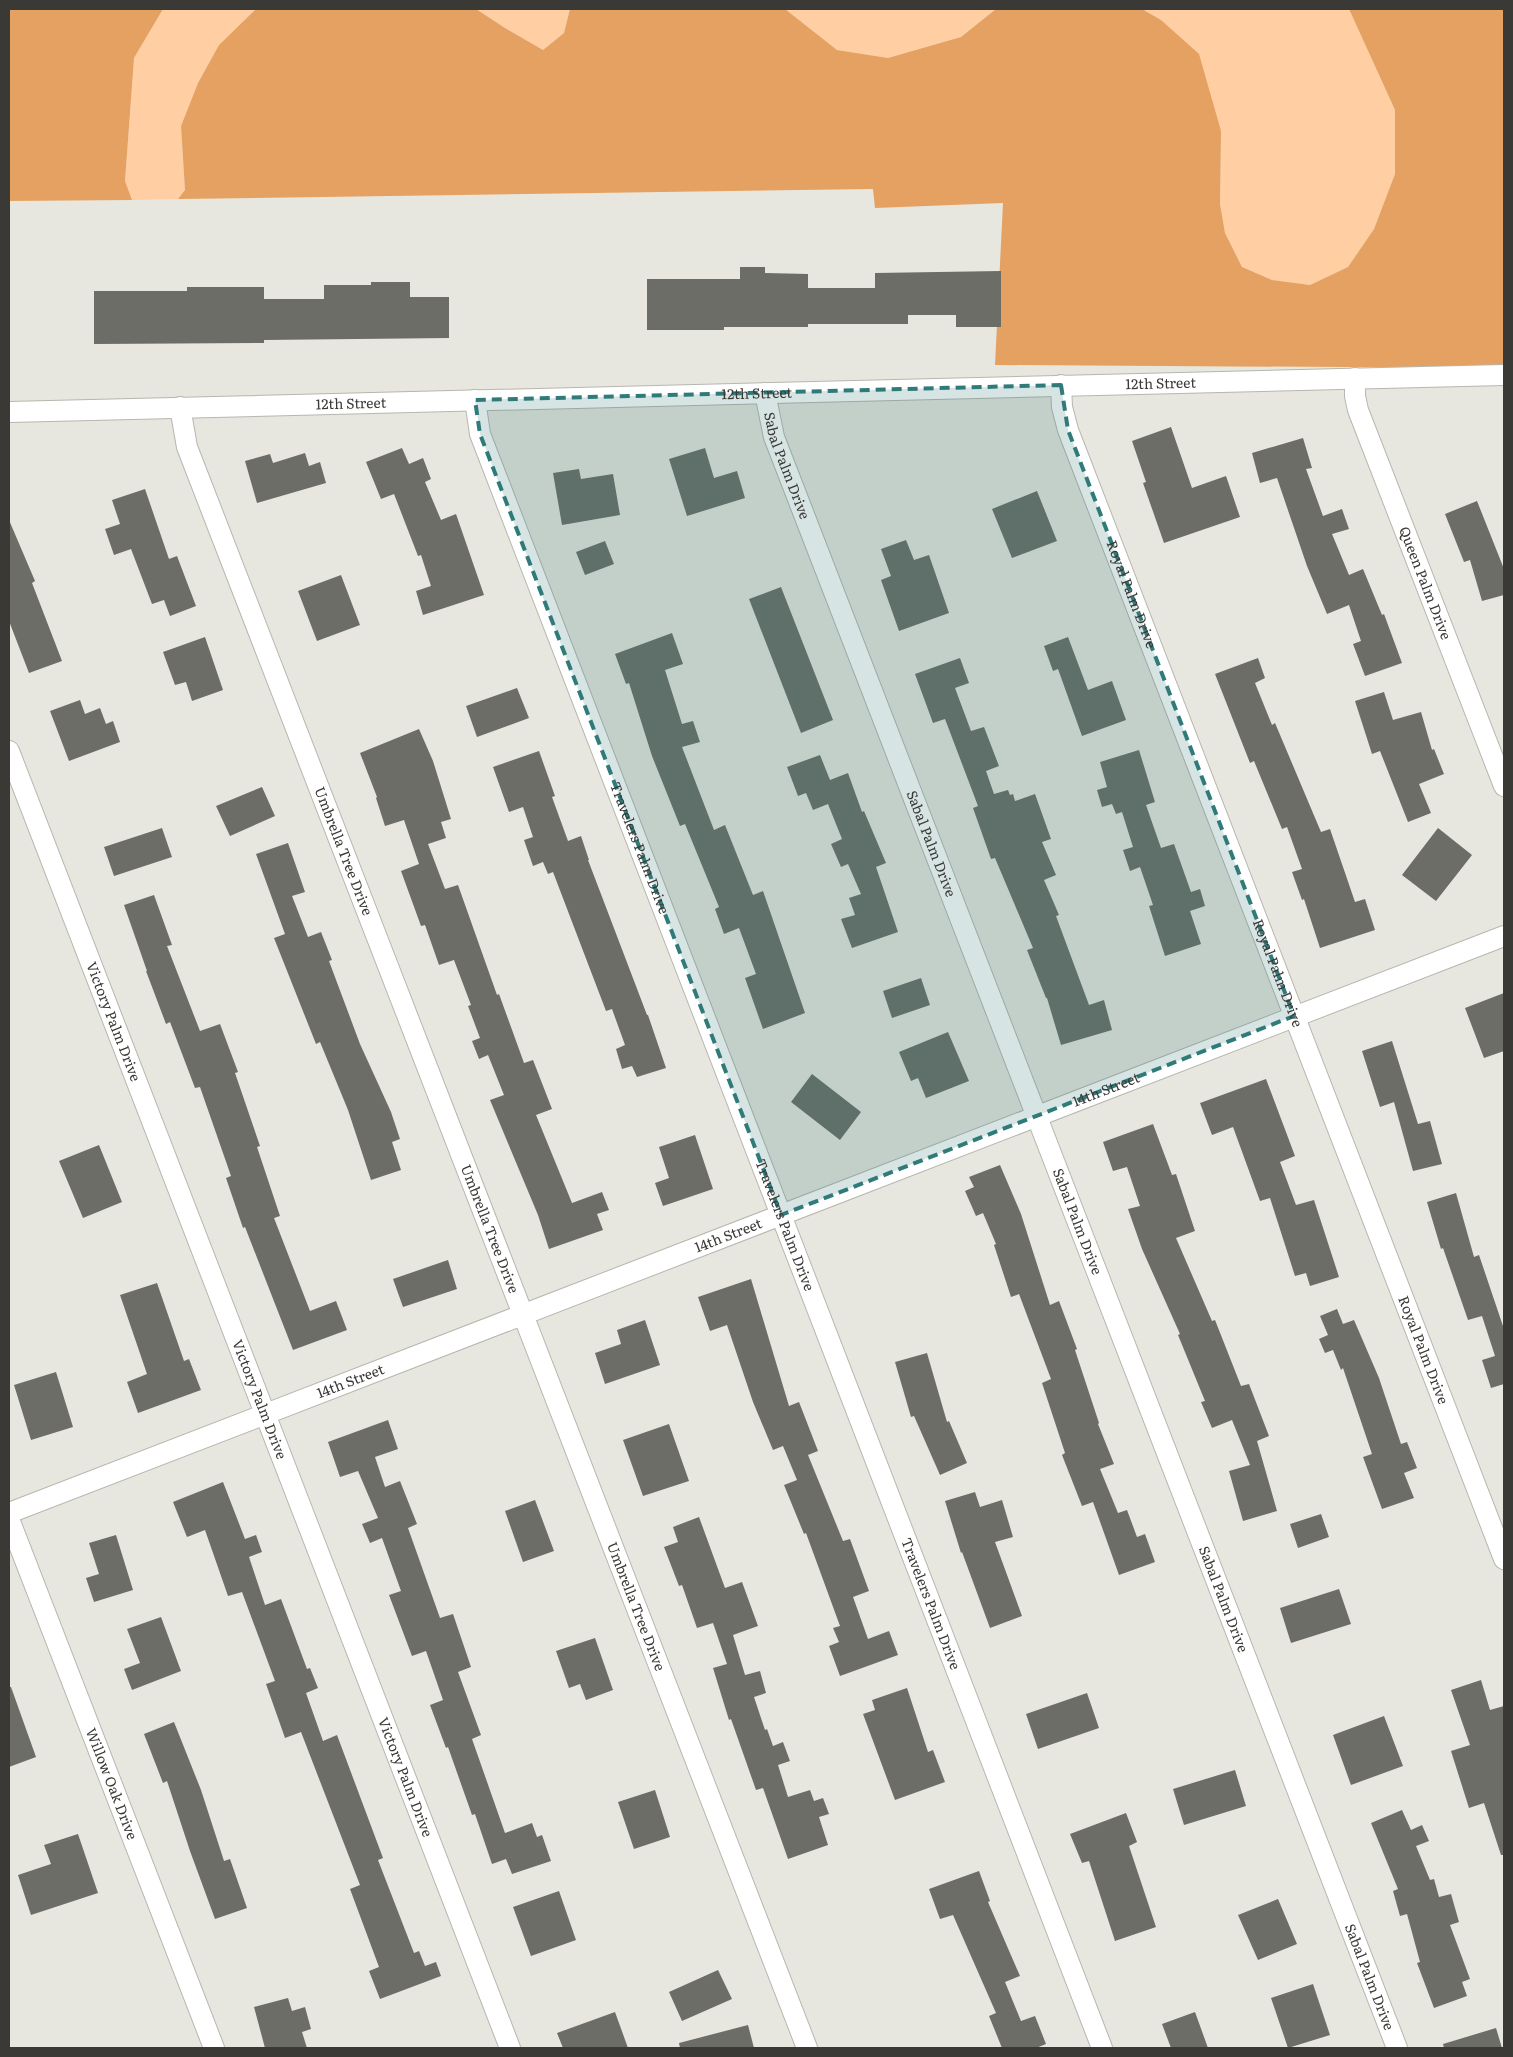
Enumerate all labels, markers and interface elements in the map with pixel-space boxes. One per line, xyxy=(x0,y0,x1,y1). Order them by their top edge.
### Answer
street label: 12th Street xyxy=(1125,372,1197,393)
street label: 12th Street xyxy=(721,382,793,403)
street label: 12th Street xyxy=(315,392,387,413)
street label: Sabal Palm Drive xyxy=(760,410,816,522)
street label: Queen Palm Drive xyxy=(1395,523,1457,642)
street label: Royal Palm Drive xyxy=(1102,537,1162,651)
street label: Travelers Palm Drive xyxy=(606,779,675,916)
street label: Umbrella Tree Drive xyxy=(310,783,378,918)
street label: Sabal Palm Drive xyxy=(903,787,962,900)
street label: Royal Palm Drive xyxy=(1249,916,1309,1030)
street label: Victory Palm Drive xyxy=(82,958,147,1084)
street label: 14th Street xyxy=(1069,1066,1143,1111)
street label: Travelers Palm Drive xyxy=(751,1156,820,1293)
street label: Umbrella Tree Drive xyxy=(457,1161,525,1296)
street label: Sabal Palm Drive xyxy=(1049,1165,1108,1277)
street label: 14th Street xyxy=(691,1212,765,1257)
street label: Royal Palm Drive xyxy=(1394,1293,1454,1407)
street label: Victory Palm Drive xyxy=(228,1336,293,1462)
street label: 14th Street xyxy=(314,1358,387,1402)
street label: Travelers Palm Drive xyxy=(897,1535,966,1672)
street label: Umbrella Tree Drive xyxy=(603,1539,671,1673)
street label: Sabal Palm Drive xyxy=(1195,1543,1254,1655)
street label: Victory Palm Drive xyxy=(374,1714,438,1840)
street label: Willow Oak Drive xyxy=(82,1725,143,1842)
street label: Sabal Palm Drive xyxy=(1341,1920,1400,2033)

